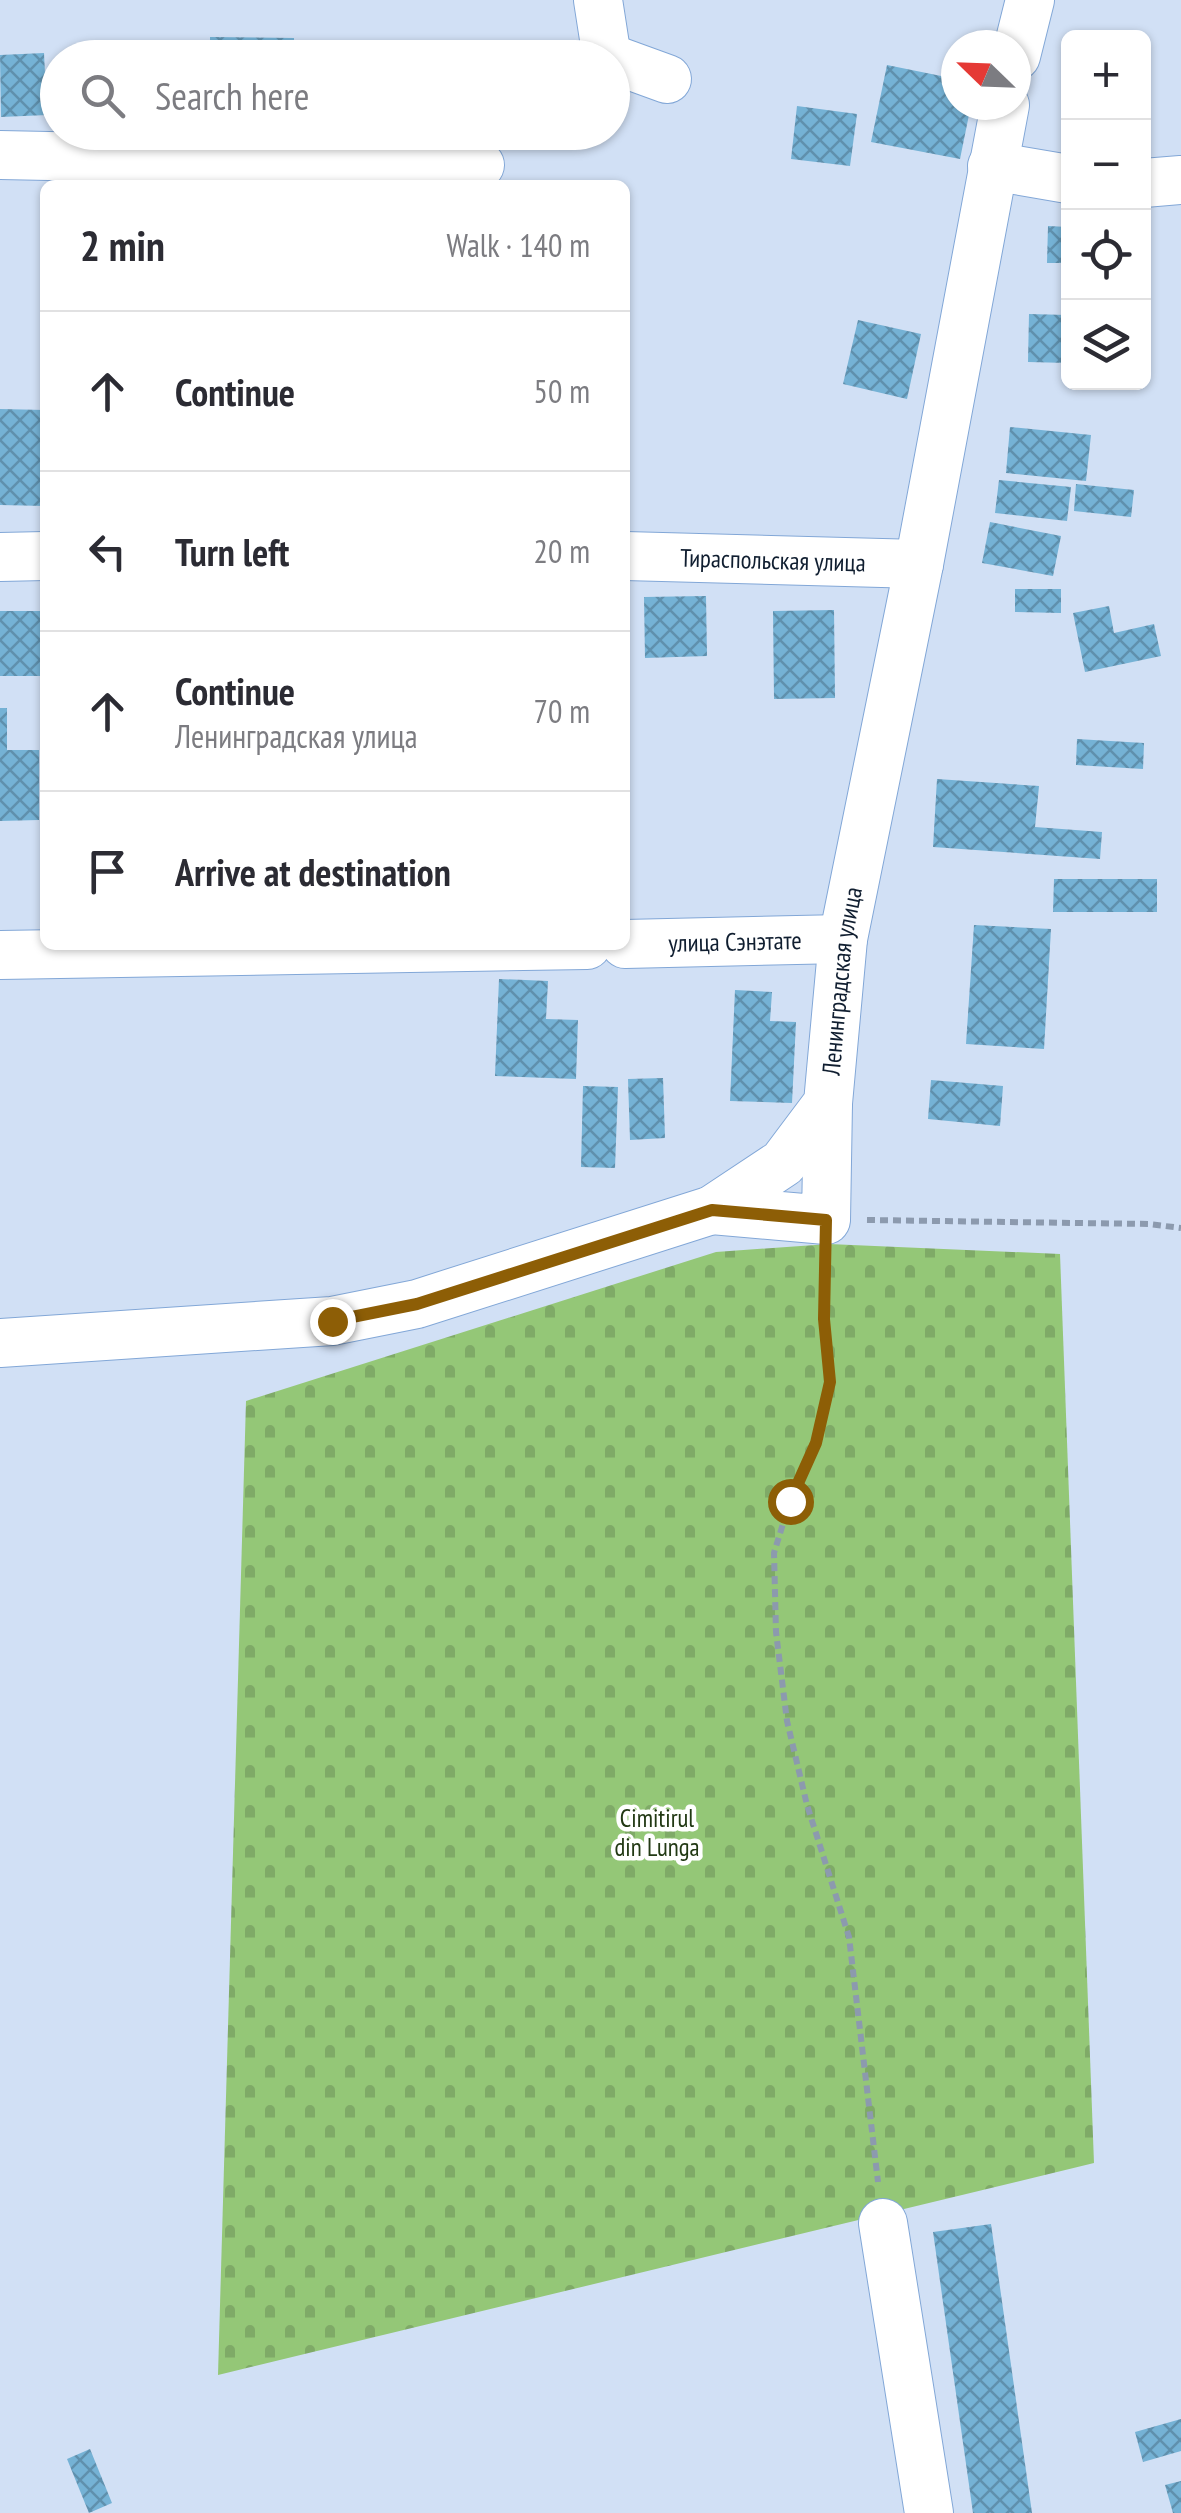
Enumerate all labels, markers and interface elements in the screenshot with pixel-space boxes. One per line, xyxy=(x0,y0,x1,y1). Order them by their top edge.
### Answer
north arrow xyxy=(941,30,1031,120)
map controls xyxy=(1061,30,1151,390)
button: + xyxy=(1061,30,1151,120)
search box xyxy=(40,40,630,150)
icon: search xyxy=(75,68,130,123)
text: Search here xyxy=(155,71,309,120)
button: − xyxy=(1061,120,1151,210)
button: locate xyxy=(1061,210,1151,300)
text: 2 min xyxy=(80,218,165,273)
text: Walk · 140 m xyxy=(446,224,590,266)
button: layers xyxy=(1061,300,1151,390)
icon: ahead xyxy=(80,364,135,419)
text: Continue xyxy=(175,367,295,416)
text: 50 m xyxy=(534,370,590,412)
icon: left xyxy=(80,524,135,579)
text: Turn left xyxy=(175,527,289,576)
text: 20 m xyxy=(534,530,590,572)
street label: Тираспольская улица xyxy=(680,542,866,579)
text: Continue xyxy=(175,666,295,715)
icon: ahead xyxy=(80,684,135,739)
text: 70 m xyxy=(534,690,590,732)
text: Ленинградская улица xyxy=(175,715,418,757)
icon: arrive xyxy=(80,844,135,899)
text: Arrive at destination xyxy=(175,847,451,896)
street label: Ленинградская улица xyxy=(815,884,869,1078)
street label: улица Сэнэтате xyxy=(668,924,802,959)
route end xyxy=(310,1299,356,1345)
route start xyxy=(768,1479,814,1525)
park label: Cimitirul din Lunga xyxy=(614,1802,700,1863)

